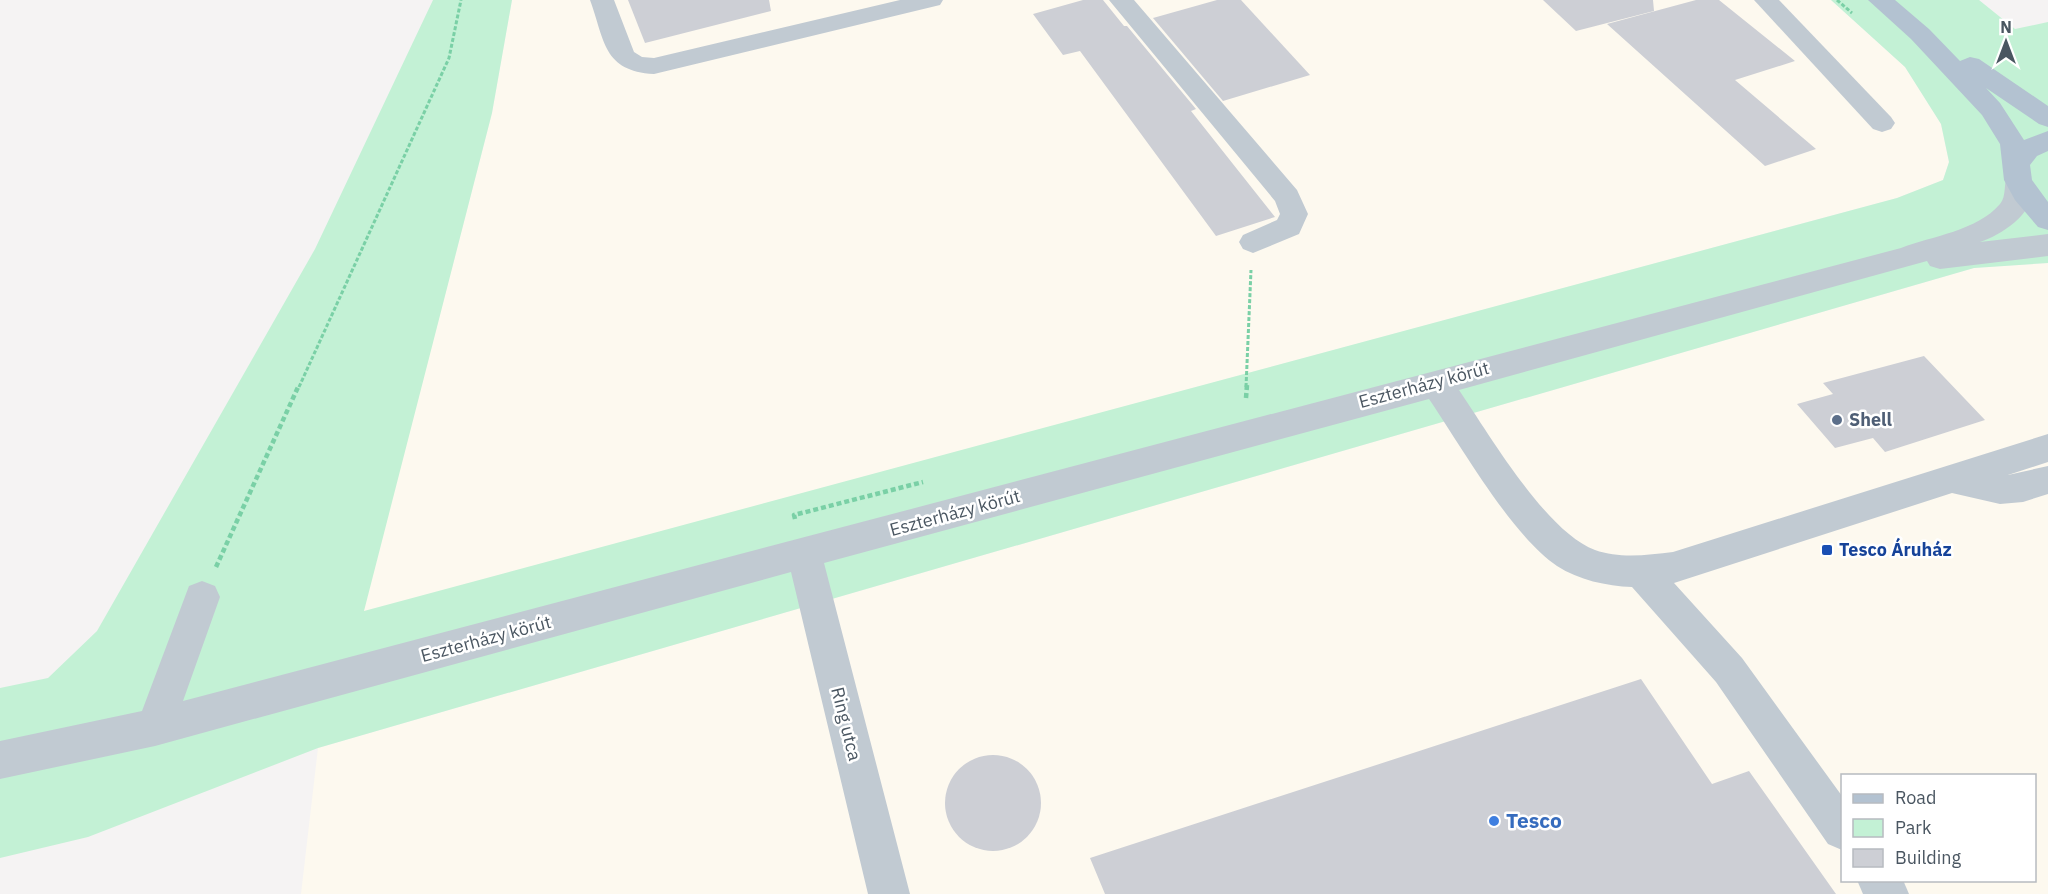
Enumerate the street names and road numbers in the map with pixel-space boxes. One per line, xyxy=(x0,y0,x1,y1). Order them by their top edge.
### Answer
street label: Eszterházy körút xyxy=(1356,356,1492,413)
street label: Eszterházy körút xyxy=(887,484,1023,541)
street label: Eszterházy körút xyxy=(418,610,554,667)
street label: Ring utca xyxy=(826,685,867,763)

